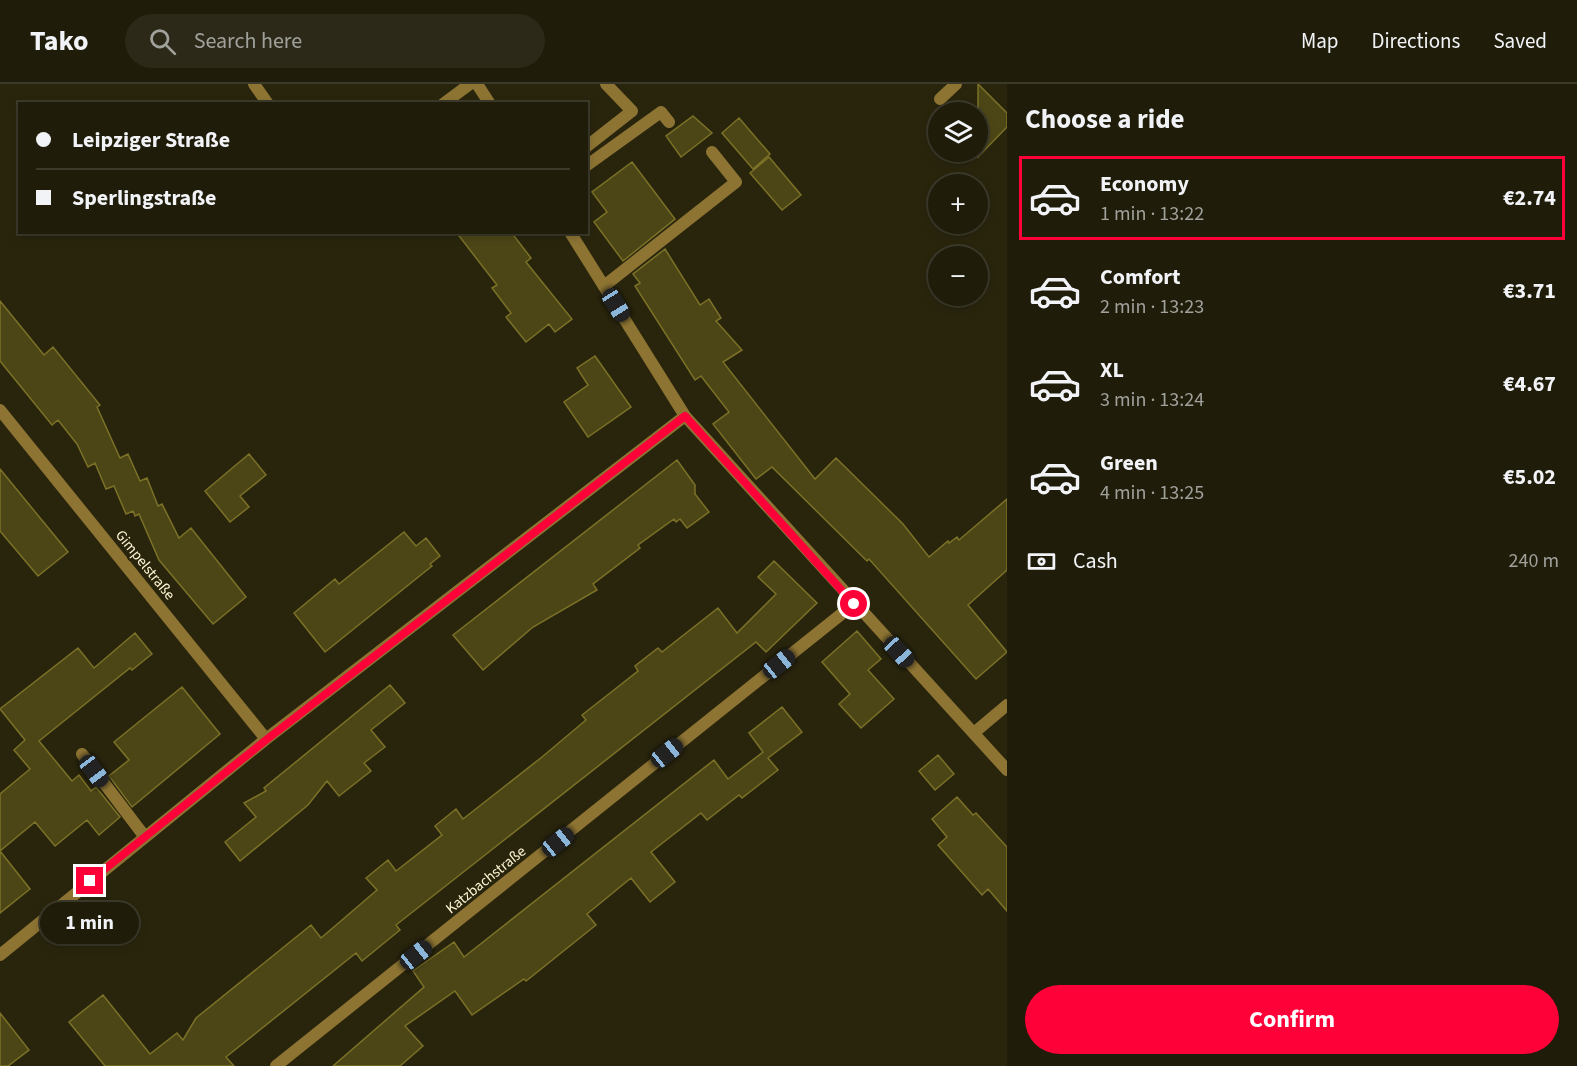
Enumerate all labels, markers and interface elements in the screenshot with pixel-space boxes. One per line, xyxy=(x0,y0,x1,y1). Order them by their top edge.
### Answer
search box xyxy=(125,14,545,68)
text: Tako xyxy=(30,21,89,61)
icon: search xyxy=(146,25,179,58)
text: Search here xyxy=(194,25,302,57)
text: Map xyxy=(1301,26,1339,56)
text: Directions xyxy=(1372,26,1460,56)
text: Saved xyxy=(1493,26,1547,56)
text: Choose a ride xyxy=(1025,100,1185,139)
map controls xyxy=(928,102,988,306)
button: layers xyxy=(928,102,988,162)
text: Leipziger Straße xyxy=(72,124,230,156)
text: Economy xyxy=(1100,168,1189,200)
icon: car xyxy=(1028,171,1082,225)
button: + xyxy=(928,174,988,234)
text: Sperlingstraße xyxy=(72,182,216,214)
text: €2.74 xyxy=(1503,182,1556,214)
text: 1 min · 13:22 xyxy=(1100,200,1204,228)
button: − xyxy=(928,246,988,306)
text: Comfort xyxy=(1100,261,1181,293)
icon: car xyxy=(1028,264,1082,318)
text: €3.71 xyxy=(1503,275,1556,307)
car xyxy=(599,285,633,325)
text: 2 min · 13:23 xyxy=(1100,293,1204,321)
text: XL xyxy=(1100,354,1124,386)
icon: car xyxy=(1028,357,1082,411)
text: €4.67 xyxy=(1503,368,1556,400)
text: 3 min · 13:24 xyxy=(1100,386,1204,414)
text: Green xyxy=(1100,447,1158,479)
icon: car xyxy=(1028,450,1082,504)
text: €5.02 xyxy=(1503,461,1556,493)
text: 4 min · 13:25 xyxy=(1100,479,1204,507)
street label: Gimpelstraße xyxy=(110,526,180,604)
icon: cash xyxy=(1025,545,1058,578)
text: Cash xyxy=(1073,545,1118,577)
text: 240 m xyxy=(1509,547,1559,575)
route start xyxy=(840,590,867,617)
car xyxy=(880,633,918,671)
car xyxy=(759,646,799,682)
car xyxy=(647,735,687,771)
car xyxy=(76,751,112,791)
car xyxy=(538,824,578,860)
street label: Katzbachstraße xyxy=(441,841,531,919)
route end xyxy=(76,867,103,894)
callout: 1 min xyxy=(40,902,140,944)
text: 1 min xyxy=(65,909,114,937)
car xyxy=(396,937,436,973)
button: Confirm xyxy=(1025,985,1559,1054)

